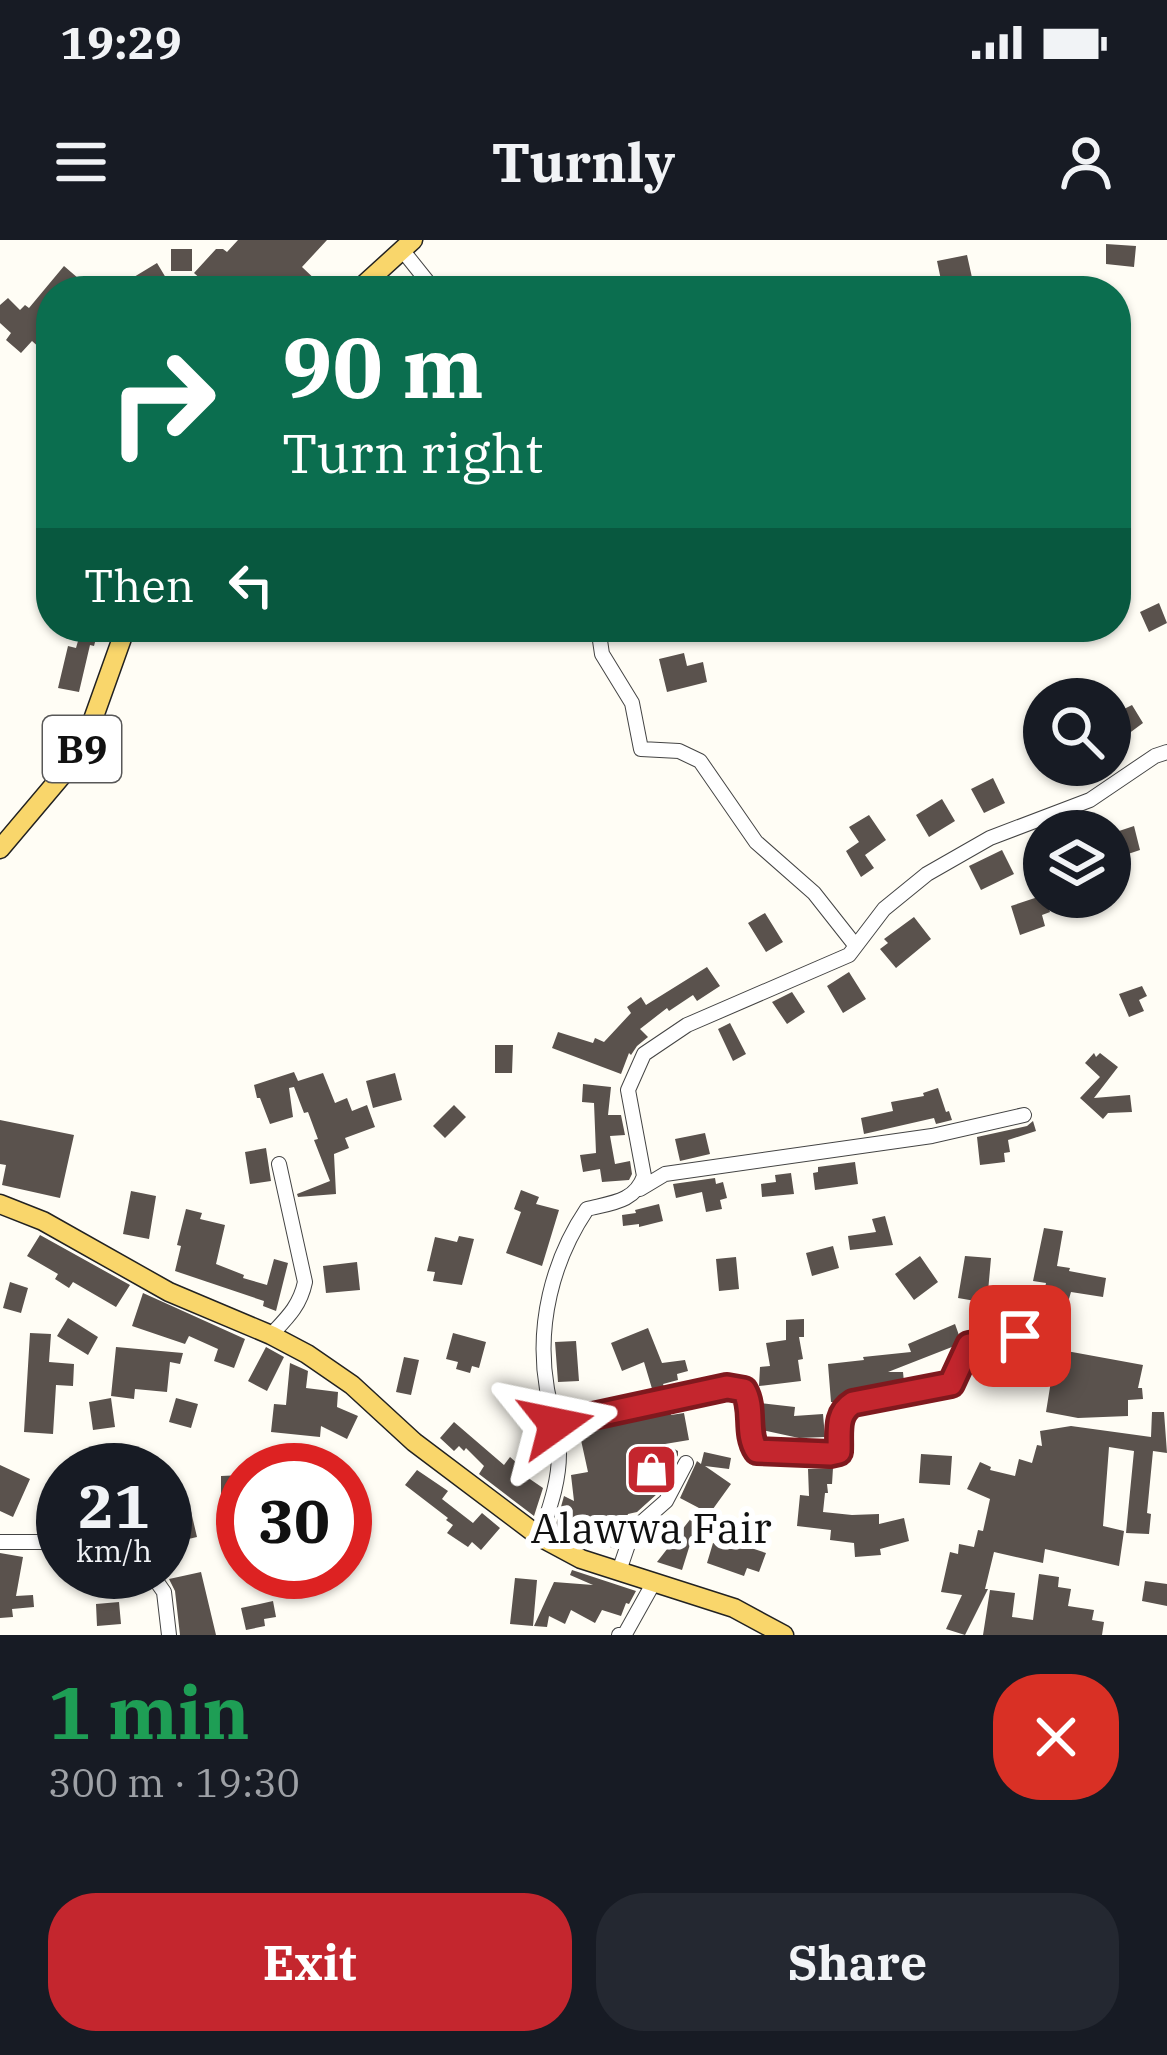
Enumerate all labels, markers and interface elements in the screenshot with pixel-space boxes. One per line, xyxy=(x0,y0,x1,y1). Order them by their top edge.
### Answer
text: 19:29 xyxy=(60,13,182,71)
text: Turnly xyxy=(492,127,675,197)
icon: menu xyxy=(48,129,114,195)
icon: person xyxy=(1053,129,1119,195)
text: 90 m xyxy=(282,312,484,421)
icon: right xyxy=(84,324,240,480)
text: Turn right xyxy=(282,418,544,488)
icon: left xyxy=(218,552,284,618)
text: Then xyxy=(84,556,194,614)
map controls xyxy=(1023,678,1131,918)
button: search xyxy=(1023,678,1131,786)
road number: B9 xyxy=(43,716,121,782)
button: layers xyxy=(1023,810,1131,918)
pin xyxy=(969,1285,1071,1387)
icon: arrive xyxy=(987,1303,1053,1369)
position arrow xyxy=(493,1361,619,1487)
shop icon: Alawwa Fair xyxy=(623,1441,679,1497)
speed limit sign: 30 xyxy=(216,1443,372,1599)
text: 21 xyxy=(78,1466,150,1545)
place label: Alawwa Fair xyxy=(530,1500,772,1555)
text: km/h xyxy=(76,1531,152,1570)
text: 1 min xyxy=(48,1665,250,1759)
button: close xyxy=(993,1674,1119,1800)
text: 300 m · 19:30 xyxy=(48,1757,300,1808)
button: Exit xyxy=(48,1893,572,2031)
button: Share xyxy=(596,1893,1119,2031)

